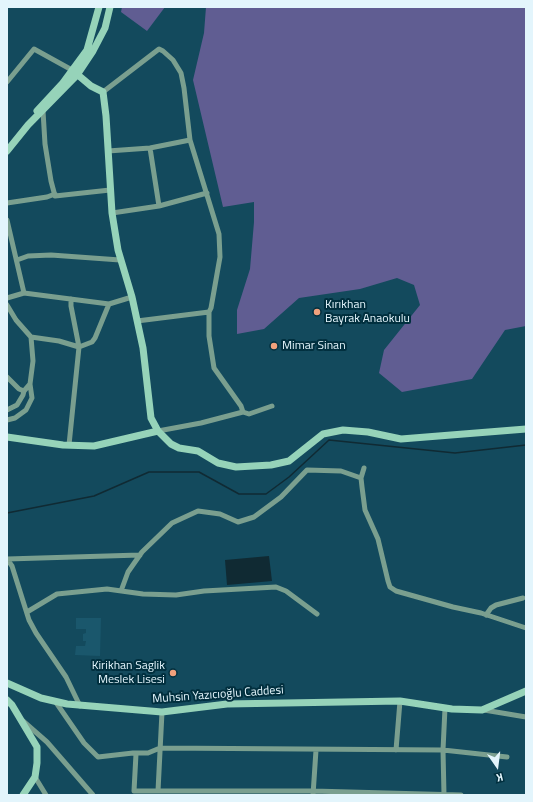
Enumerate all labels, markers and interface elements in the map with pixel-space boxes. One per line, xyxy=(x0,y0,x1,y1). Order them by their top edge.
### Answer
place label: Kırıkhan Bayrak Anaokulu xyxy=(325,298,410,326)
marker: Kırıkhan Bayrak Anaokulu xyxy=(312,307,322,317)
place label: Mimar Sinan xyxy=(282,339,346,353)
marker: Mimar Sinan xyxy=(269,341,279,351)
place label: Kirikhan Saglik Meslek Lisesi xyxy=(92,659,165,687)
marker: Kirikhan Saglik Meslek Lisesi xyxy=(168,668,178,678)
street label: Muhsin Yazıcıoğlu Caddesi xyxy=(152,683,284,707)
north arrow xyxy=(477,746,517,786)
text: K xyxy=(495,769,505,786)

